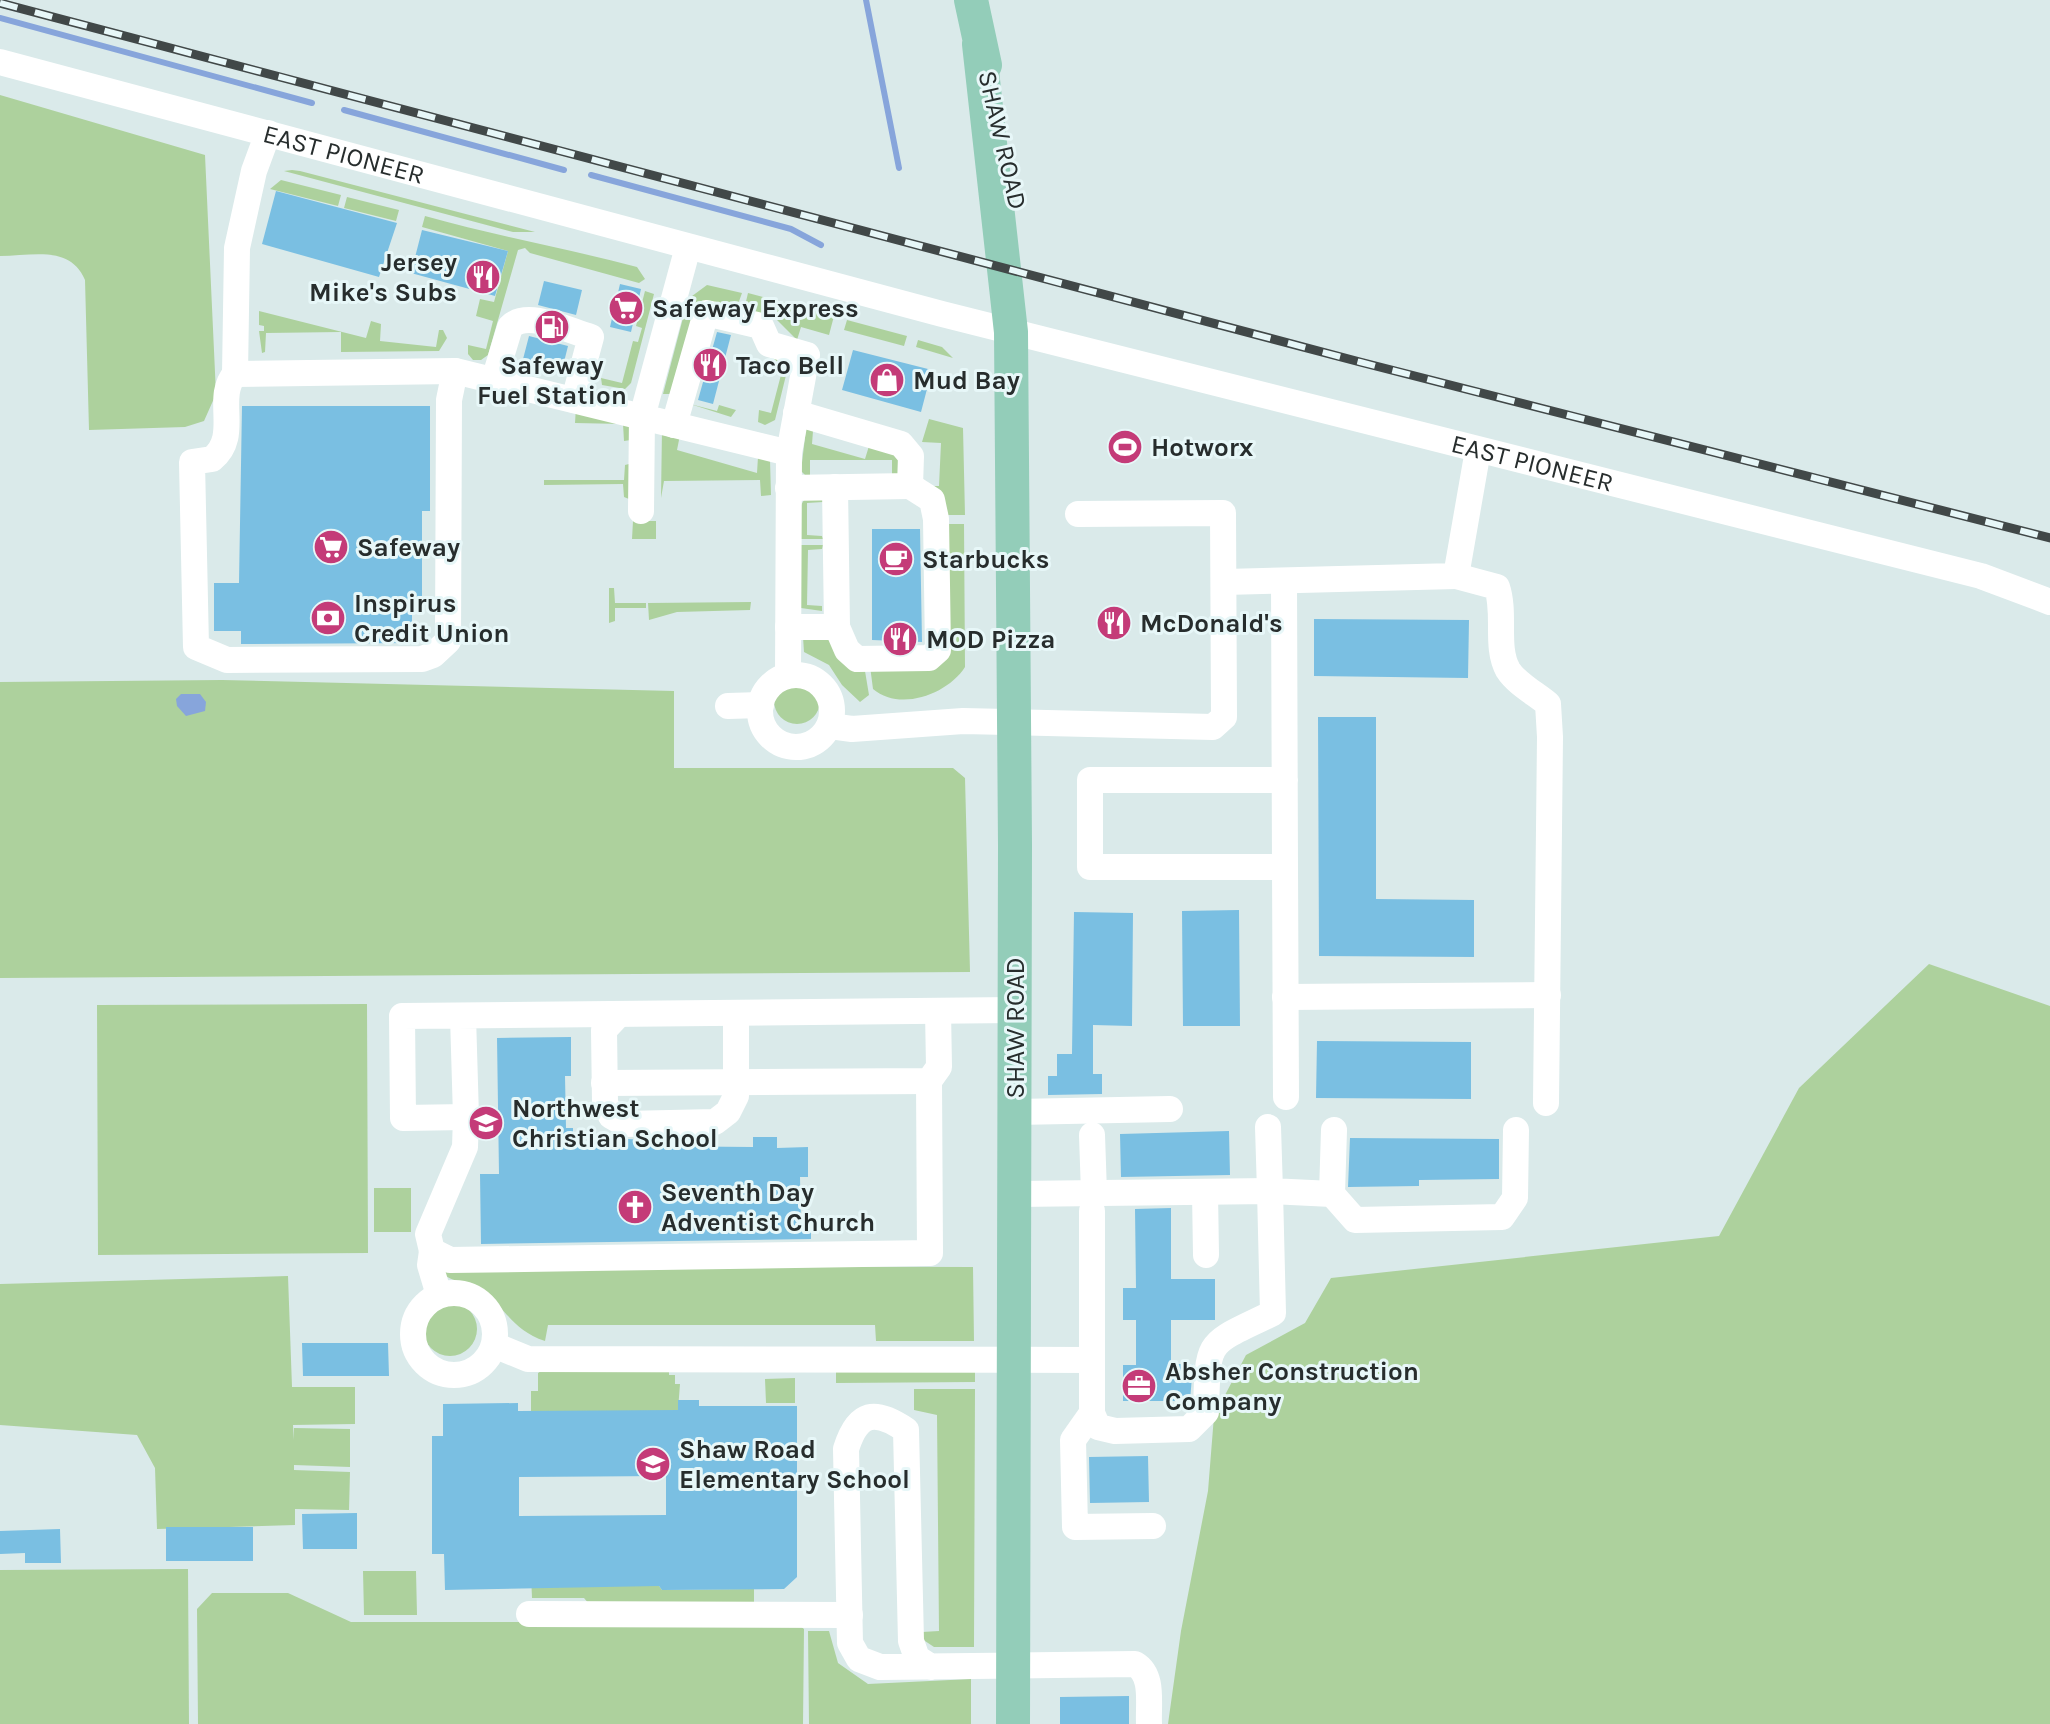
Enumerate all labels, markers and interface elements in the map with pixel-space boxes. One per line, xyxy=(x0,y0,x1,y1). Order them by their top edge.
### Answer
street label: SHAW ROAD xyxy=(971,68,1034,213)
street label: EAST PIONEER xyxy=(260,118,428,191)
place label: Jersey Mike's Subs xyxy=(309,247,457,308)
restaurant icon: Jersey Mike's Subs xyxy=(464,258,502,296)
supermarket icon: Safeway Express xyxy=(607,289,645,327)
place label: Safeway Express xyxy=(652,293,859,324)
fuel station icon: Safeway Fuel Station xyxy=(533,308,571,346)
restaurant icon: Taco Bell xyxy=(691,346,729,384)
place label: Safeway Fuel Station xyxy=(477,350,627,411)
place label: Taco Bell xyxy=(736,350,844,381)
shop icon: Mud Bay xyxy=(868,361,906,399)
place label: Mud Bay xyxy=(913,365,1020,396)
sports icon: Hotworx xyxy=(1106,428,1144,466)
street label: EAST PIONEER xyxy=(1448,428,1617,499)
place label: Hotworx xyxy=(1151,432,1253,463)
supermarket icon: Safeway xyxy=(312,528,350,566)
place label: Safeway xyxy=(357,532,460,563)
cafe icon: Starbucks xyxy=(877,540,915,578)
place label: Starbucks xyxy=(922,544,1049,575)
place label: Inspirus Credit Union xyxy=(354,588,509,649)
bank icon: Inspirus Credit Union xyxy=(309,599,347,637)
restaurant icon: McDonald's xyxy=(1095,604,1133,642)
place label: McDonald's xyxy=(1140,608,1283,639)
restaurant icon: MOD Pizza xyxy=(881,620,919,658)
place label: MOD Pizza xyxy=(926,624,1055,655)
street label: SHAW ROAD xyxy=(1000,957,1031,1099)
place label: Northwest Christian School xyxy=(512,1093,718,1154)
school or university icon: Northwest Christian School xyxy=(467,1104,505,1142)
place label: Seventh Day Adventist Church xyxy=(661,1177,875,1238)
church icon: Seventh Day Adventist Church xyxy=(616,1188,654,1226)
place label: Absher Construction Company xyxy=(1165,1356,1419,1417)
office icon: Absher Construction Company xyxy=(1120,1367,1158,1405)
place label: Shaw Road Elementary School xyxy=(679,1434,910,1495)
school or university icon: Shaw Road Elementary School xyxy=(634,1445,672,1483)

